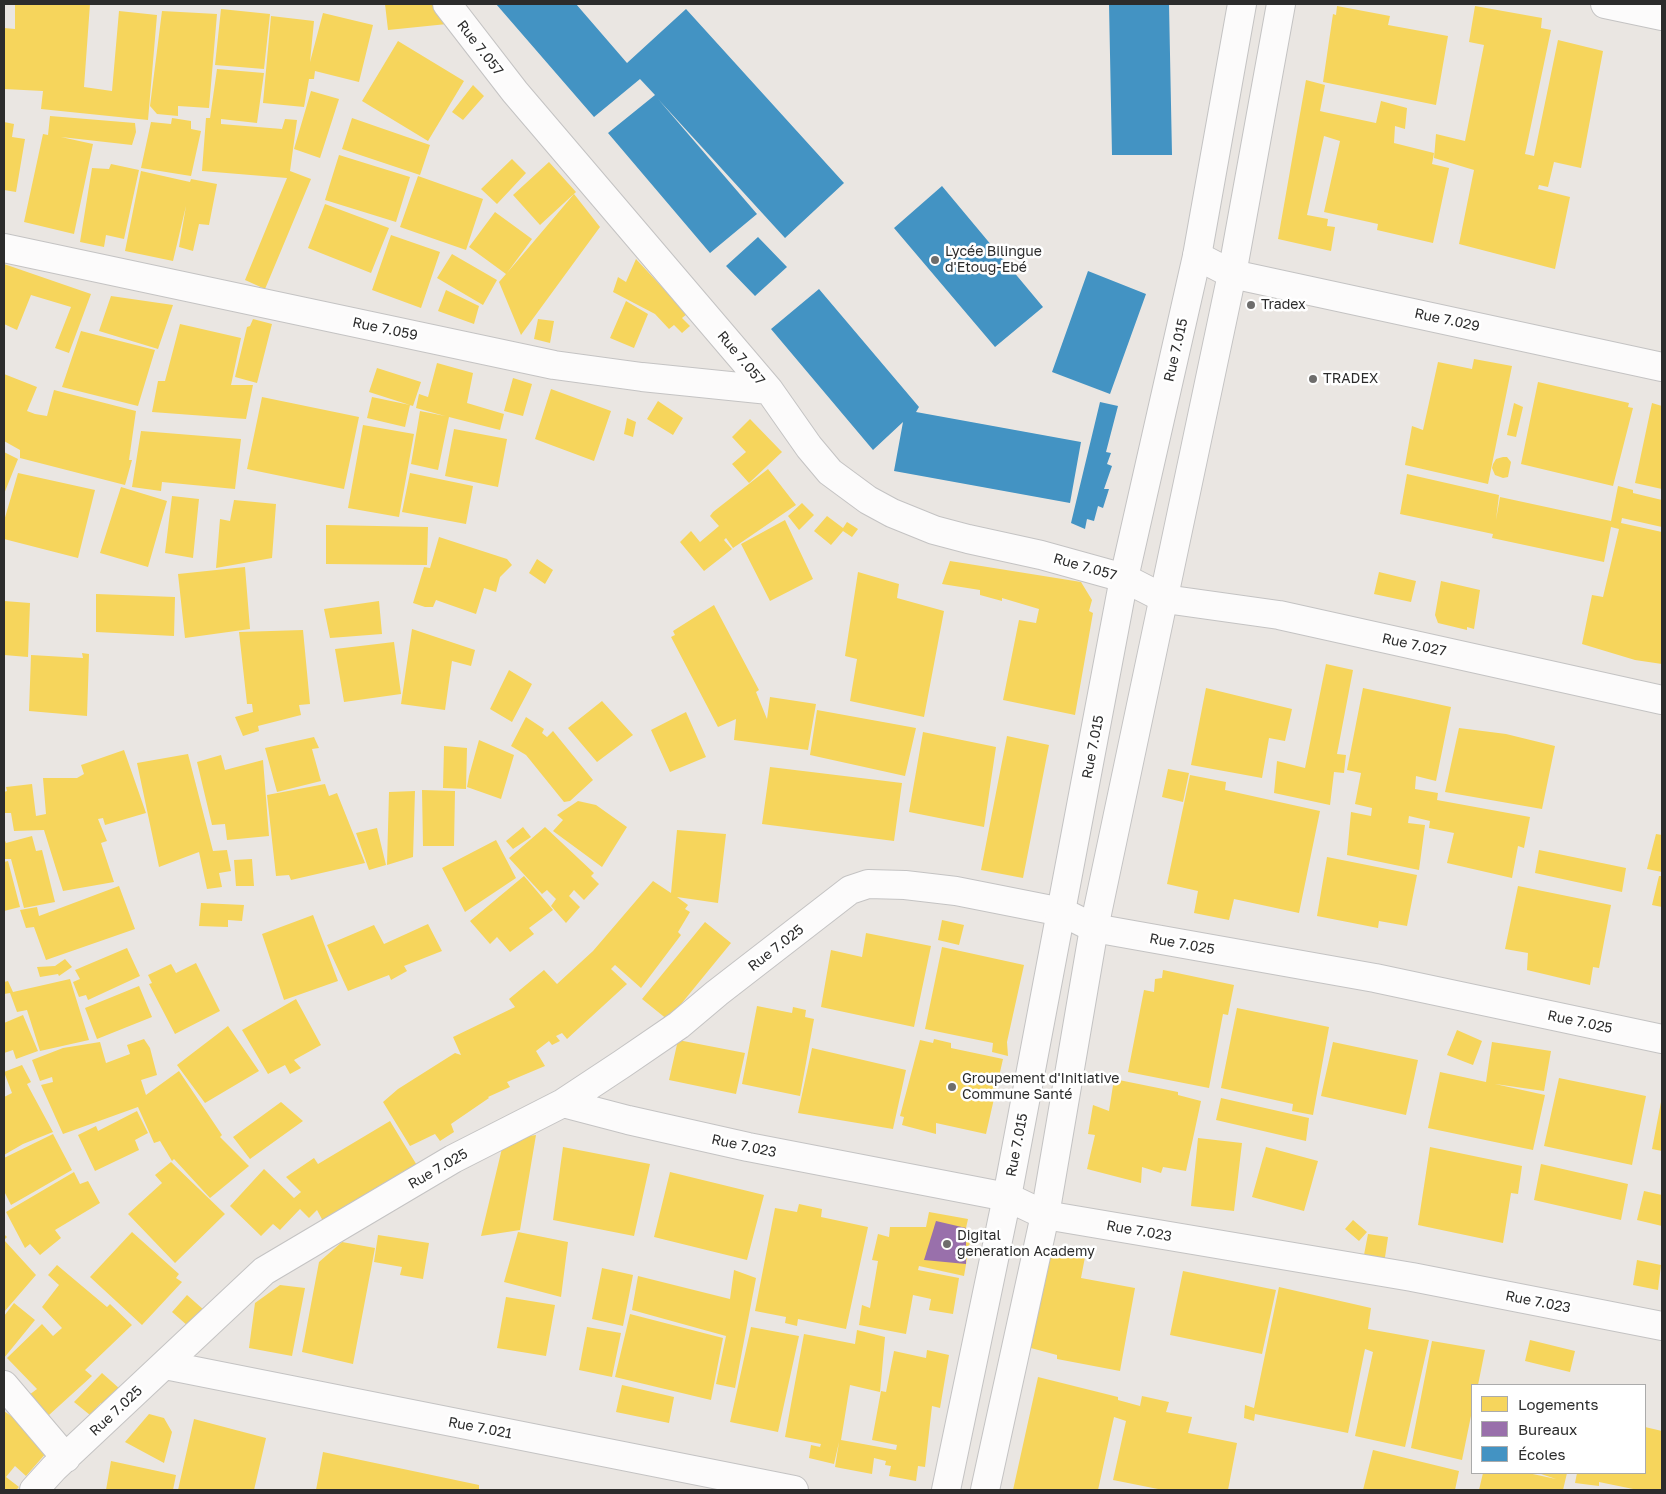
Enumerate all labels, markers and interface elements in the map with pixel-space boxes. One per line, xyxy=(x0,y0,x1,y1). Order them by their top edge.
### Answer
street label: Rue 7.057 xyxy=(453,17,507,79)
place label: Lycée Bilingue d'Etoug-Ebé xyxy=(945,244,1042,276)
marker: Lycée Bilingue d'Etoug-Ebé xyxy=(929,254,941,266)
place label: Tradex xyxy=(1261,297,1306,313)
marker: Tradex xyxy=(1245,299,1257,311)
street label: Rue 7.029 xyxy=(1413,305,1481,335)
street label: Rue 7.059 xyxy=(351,314,419,344)
street label: Rue 7.015 xyxy=(1161,317,1191,383)
street label: Rue 7.057 xyxy=(714,328,768,388)
place label: TRADEX xyxy=(1323,371,1378,387)
marker: TRADEX xyxy=(1307,373,1319,385)
street label: Rue 7.057 xyxy=(1051,550,1119,584)
street label: Rue 7.027 xyxy=(1380,630,1448,660)
street label: Rue 7.015 xyxy=(1079,714,1107,780)
street label: Rue 7.025 xyxy=(745,921,807,975)
street label: Rue 7.025 xyxy=(1148,930,1216,958)
street label: Rue 7.025 xyxy=(1546,1007,1614,1037)
place label: Groupement d'Initiative Commune Santé xyxy=(962,1071,1119,1104)
marker: Groupement d'Initiative Commune Santé xyxy=(946,1081,958,1093)
street label: Rue 7.015 xyxy=(1003,1112,1031,1178)
street label: Rue 7.023 xyxy=(710,1131,778,1161)
street label: Rue 7.025 xyxy=(405,1145,471,1193)
street label: Rue 7.023 xyxy=(1105,1217,1173,1245)
place label: Digital generation Academy xyxy=(957,1228,1095,1260)
marker: Digital generation Academy xyxy=(941,1238,953,1250)
street label: Rue 7.023 xyxy=(1504,1287,1572,1317)
street label: Rue 7.025 xyxy=(86,1382,146,1440)
legend xyxy=(1471,1384,1646,1474)
text: Logements xyxy=(1518,1395,1598,1413)
street label: Rue 7.021 xyxy=(447,1414,513,1442)
text: Bureaux xyxy=(1518,1420,1577,1438)
text: Écoles xyxy=(1518,1445,1565,1463)

